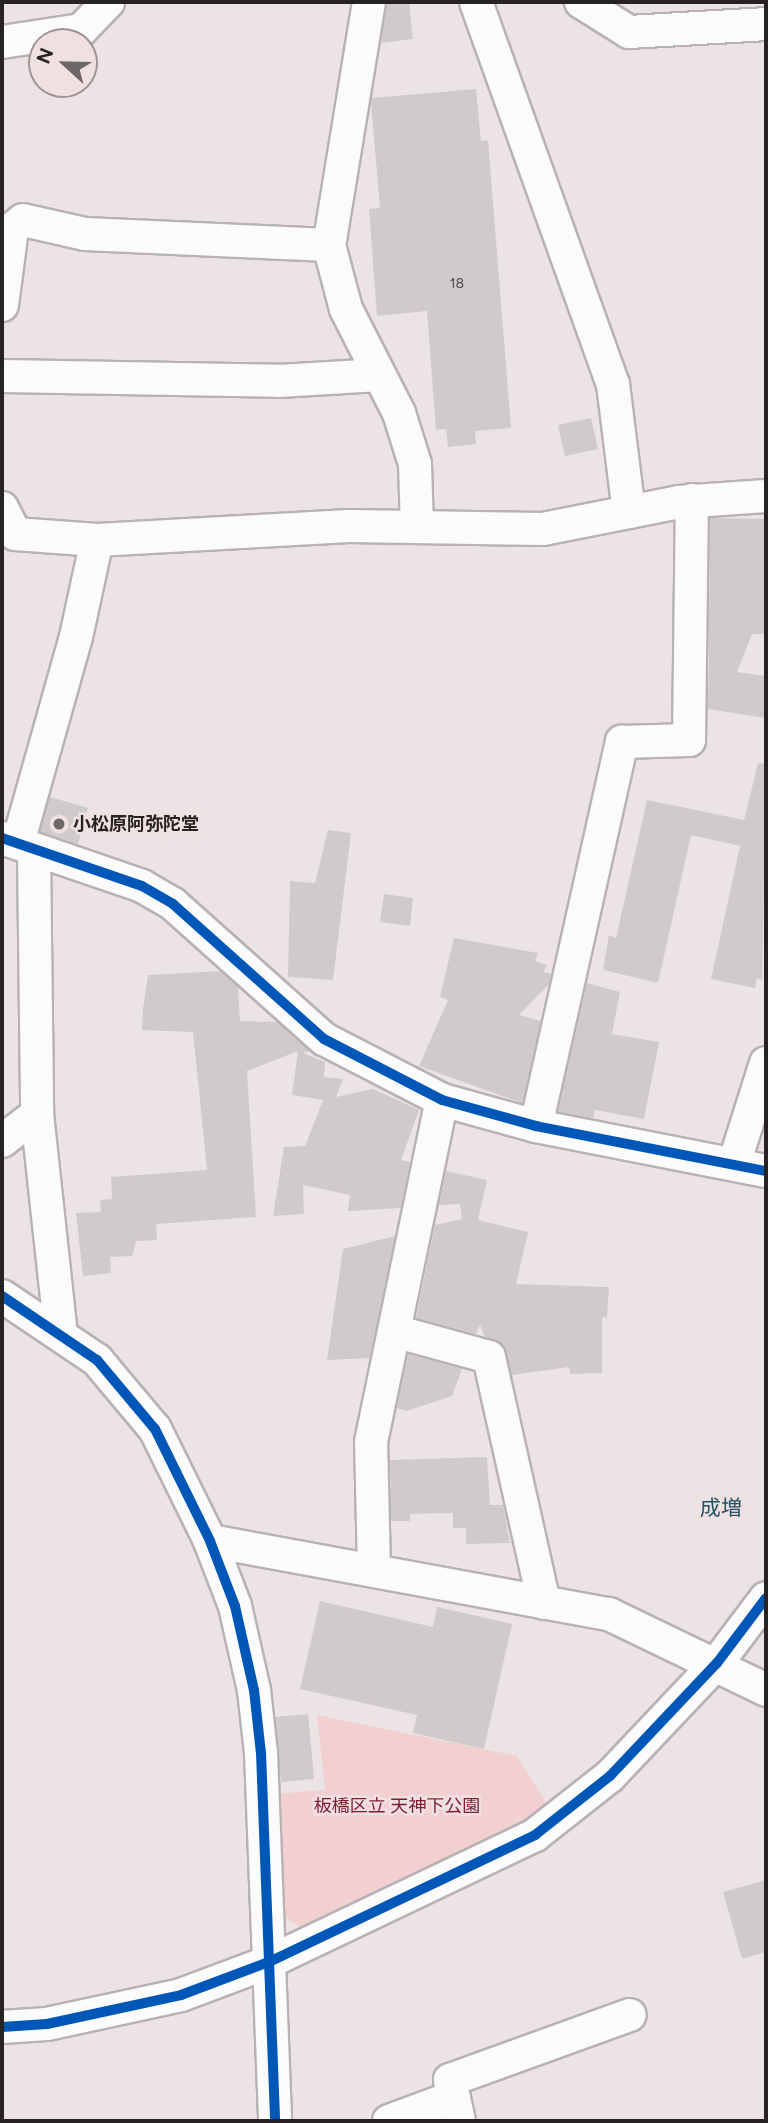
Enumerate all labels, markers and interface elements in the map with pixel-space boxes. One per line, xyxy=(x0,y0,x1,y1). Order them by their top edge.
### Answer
north arrow xyxy=(28,28,98,98)
text: N xyxy=(32,45,58,67)
house number: 18 xyxy=(450,276,464,292)
place label: 小松原阿弥陀堂 xyxy=(73,813,199,835)
marker: 小松原阿弥陀堂 xyxy=(51,816,67,832)
district label: 成増 xyxy=(700,1495,742,1521)
park label: 板橋区立 天神下公園 xyxy=(314,1795,480,1817)

